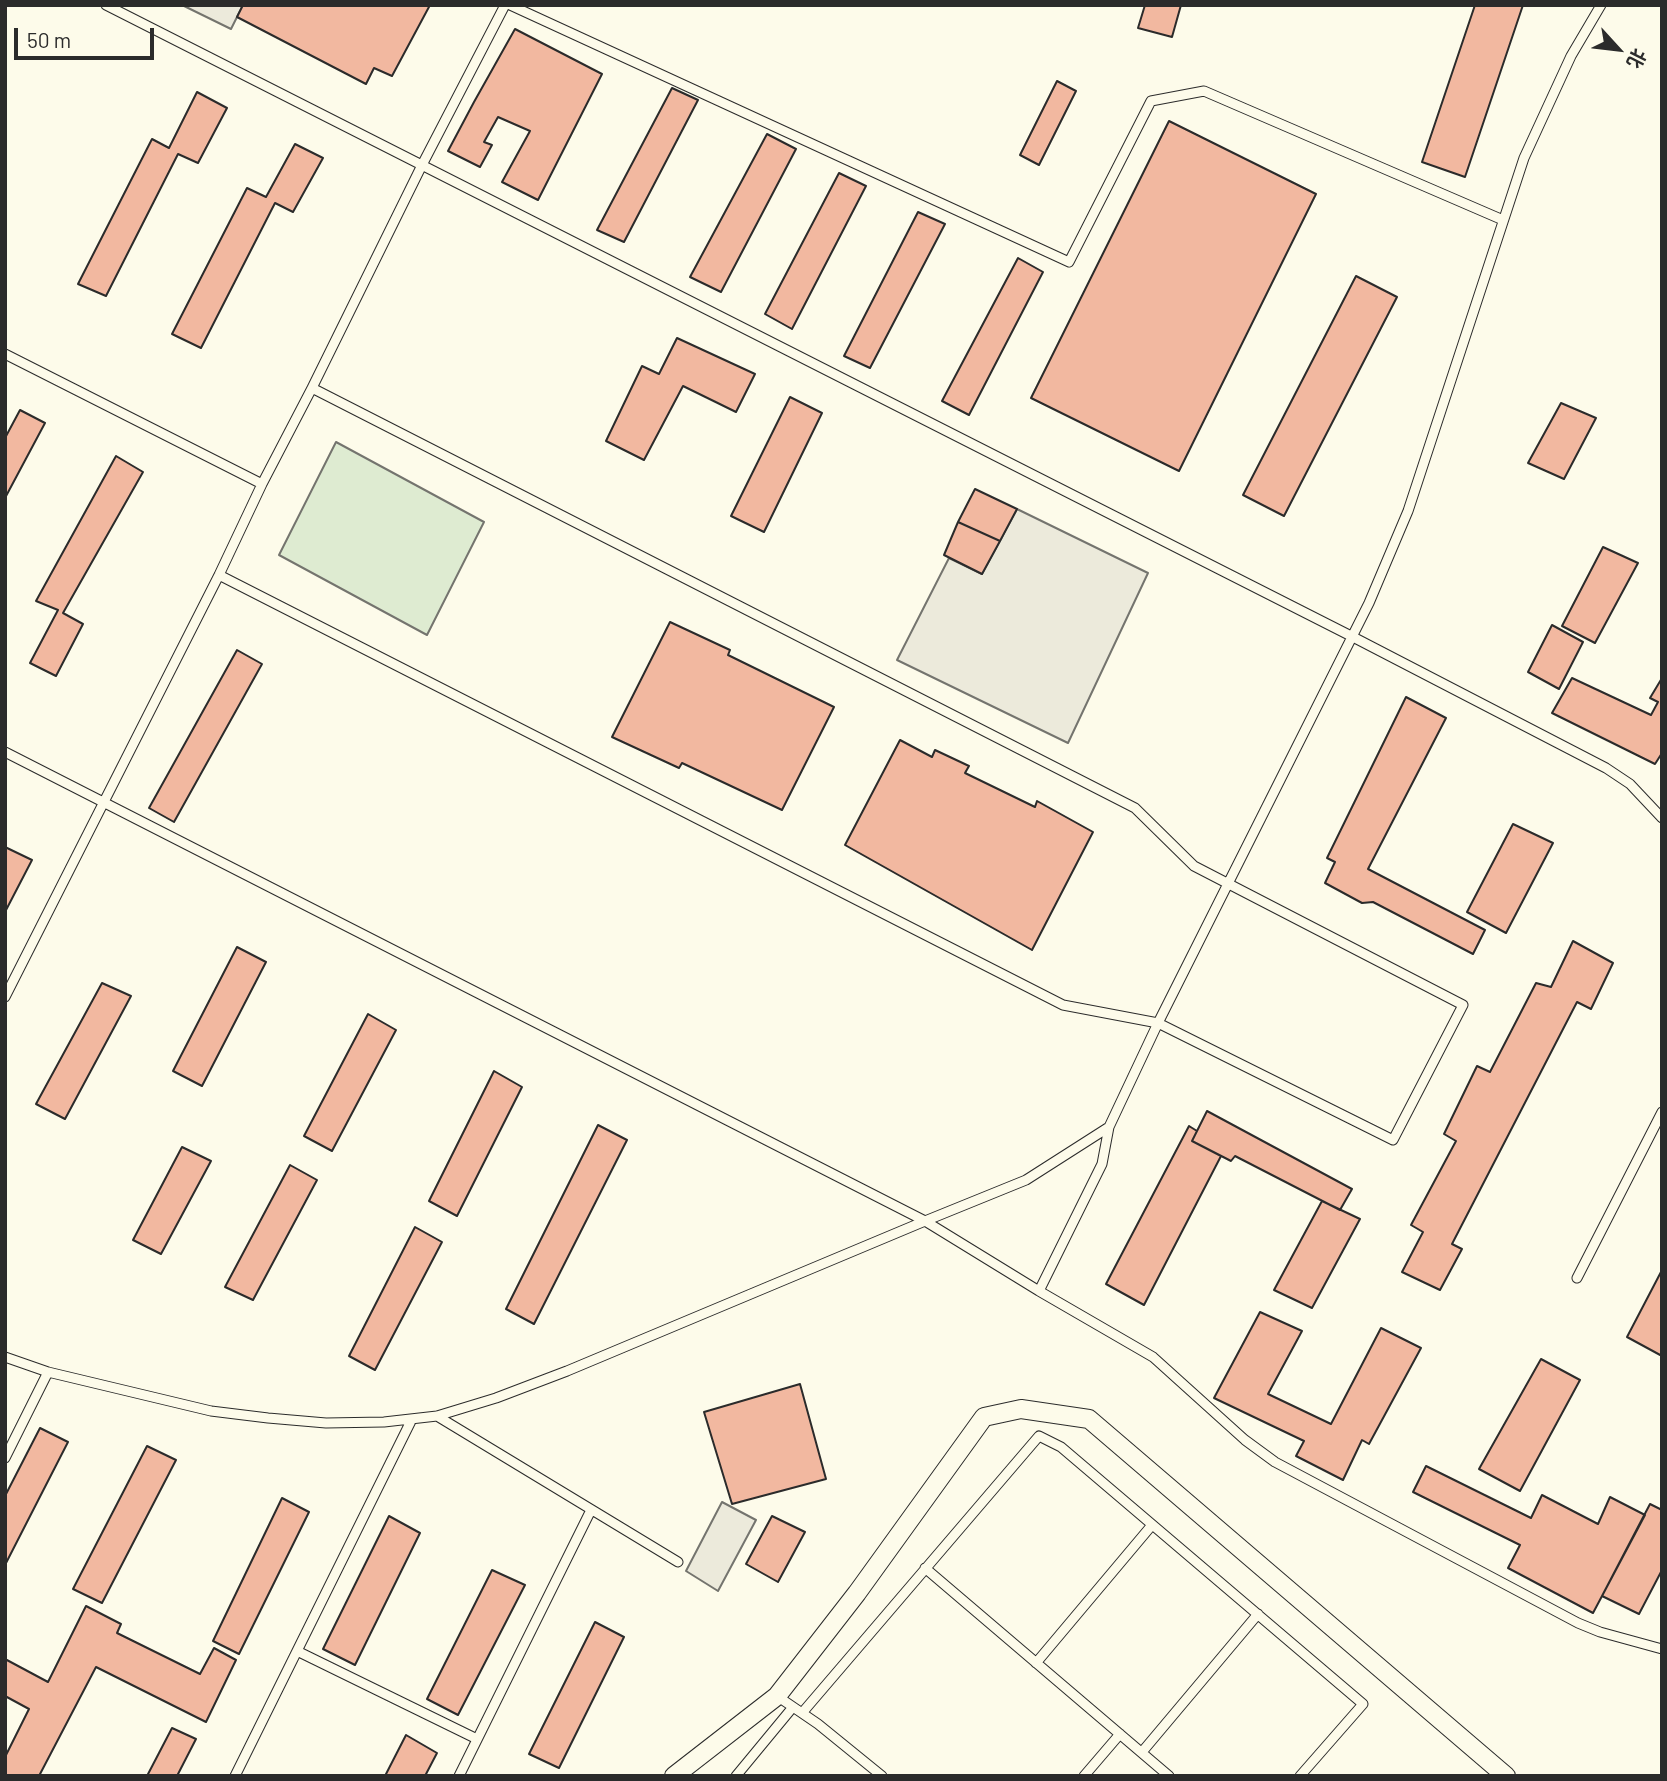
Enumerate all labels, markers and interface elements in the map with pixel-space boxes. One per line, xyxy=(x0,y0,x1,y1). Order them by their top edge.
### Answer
scale bar xyxy=(18,14,158,58)
north arrow xyxy=(1583,14,1653,84)
text: 50 m xyxy=(27,27,71,52)
text: 北 xyxy=(1623,45,1652,72)

